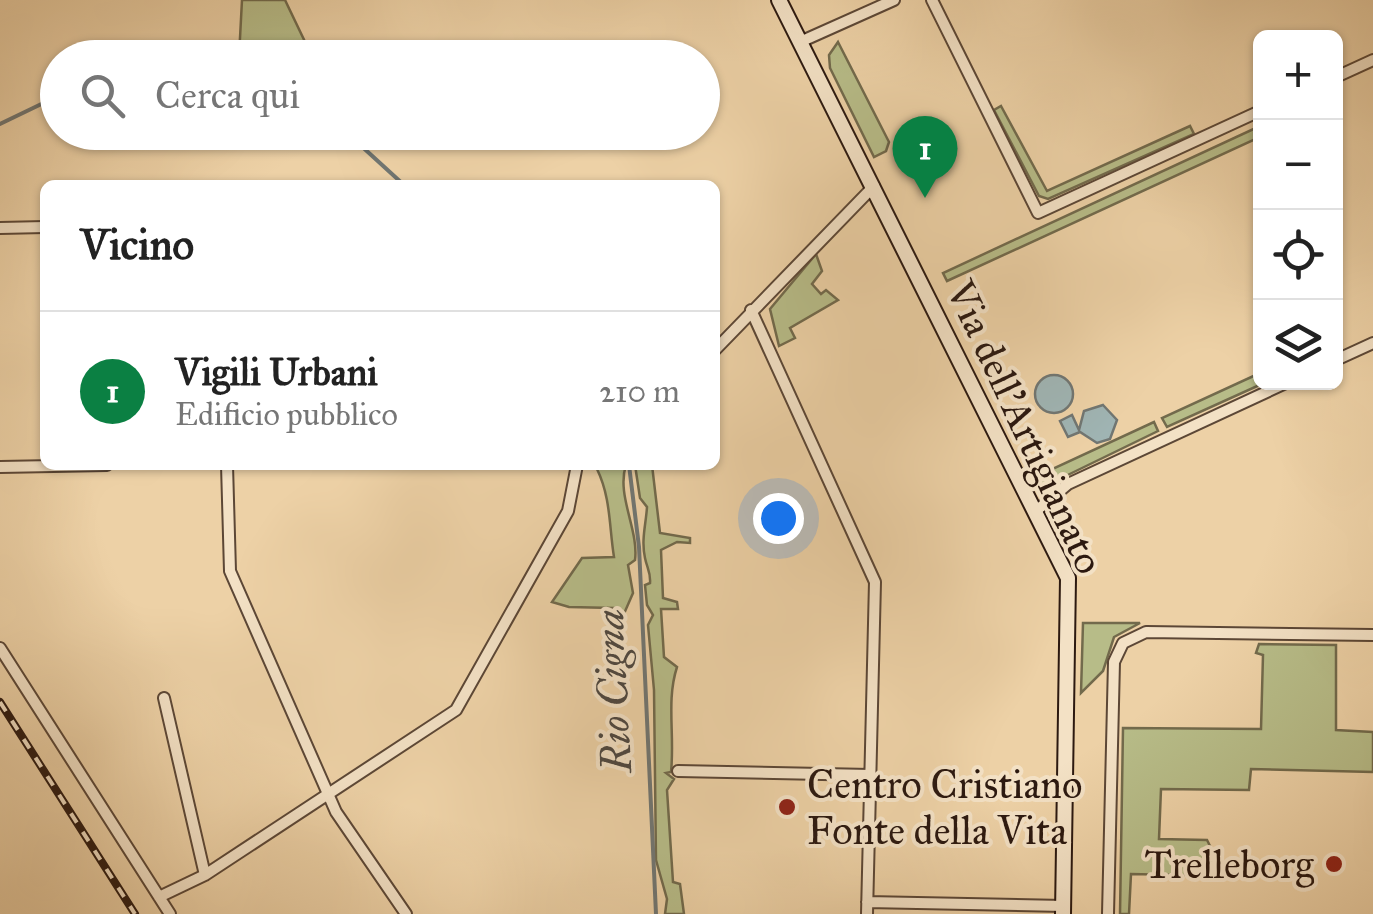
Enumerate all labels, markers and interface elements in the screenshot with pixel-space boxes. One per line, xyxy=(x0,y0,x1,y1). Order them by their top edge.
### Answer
map controls xyxy=(1253,30,1343,390)
button: + xyxy=(1253,30,1343,120)
search box xyxy=(40,40,720,150)
icon: search xyxy=(75,68,130,123)
text: Cerca qui xyxy=(155,72,300,118)
pin: 1 xyxy=(892,116,958,198)
button: − xyxy=(1253,120,1343,210)
button: locate xyxy=(1253,210,1343,300)
text: Vicino xyxy=(80,219,194,271)
street label: Via dell'Artigianato xyxy=(935,272,1114,581)
button: layers xyxy=(1253,300,1343,390)
text: Vigili Urbani xyxy=(175,349,378,395)
text: 1 xyxy=(106,372,119,411)
text: 210 m xyxy=(599,372,680,411)
text: Edificio pubblico xyxy=(175,395,398,434)
your location xyxy=(753,493,804,544)
water label: Rio Cigna xyxy=(583,608,643,776)
place label: Centro Cristiano Fonte della Vita xyxy=(807,760,1082,855)
marker: Centro Cristiano Fonte della Vita xyxy=(776,796,798,818)
place label: Trelleborg xyxy=(1145,840,1314,889)
marker: Trelleborg xyxy=(1323,853,1345,875)

